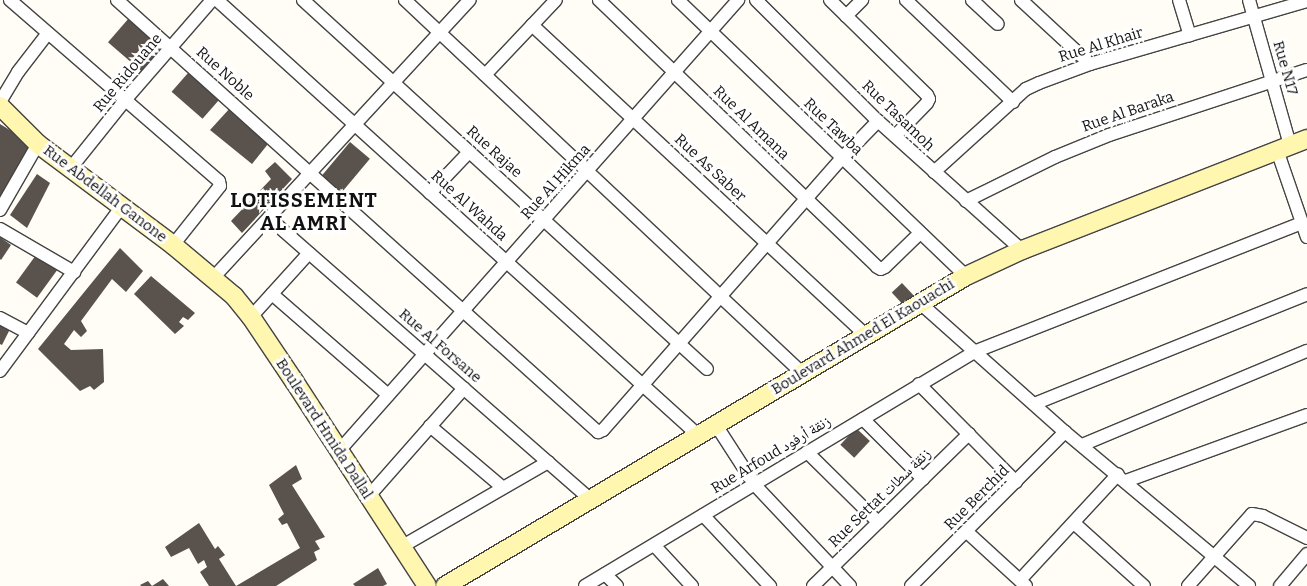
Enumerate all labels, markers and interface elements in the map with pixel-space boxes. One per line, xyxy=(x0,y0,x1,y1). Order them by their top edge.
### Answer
street label: Rue Al Khair xyxy=(1057,24,1145,66)
street label: Rue Ridouane xyxy=(90,30,166,116)
street label: Rue N17 xyxy=(1269,39,1301,97)
street label: Rue Noble xyxy=(192,43,258,105)
street label: Rue Tasamoh xyxy=(858,77,938,155)
street label: Rue Al Amana xyxy=(709,82,793,164)
street label: Rue Al Baraka xyxy=(1080,88,1176,136)
street label: Rue Tawba xyxy=(800,95,866,159)
street label: Rue Rajae xyxy=(463,122,525,182)
street label: Rue As Saber xyxy=(671,130,749,206)
street label: Rue Al Hikma xyxy=(518,141,594,223)
street label: Rue Abdellah Ganone xyxy=(40,142,170,246)
street label: Rue Al Wahda xyxy=(427,167,511,245)
district label: LOTISSEMENT AL AMRI xyxy=(229,189,379,236)
street label: Boulevard Ahmed El Kaouachi xyxy=(768,275,958,399)
street label: Rue Al Forsane xyxy=(395,305,485,387)
street label: Boulevard Hmida Dallal xyxy=(272,355,376,503)
street label: Rue Arfoud زنقة أرفود xyxy=(708,412,834,498)
street label: Rue Settat زنقة سطات xyxy=(825,445,935,551)
street label: Rue Berchid xyxy=(941,462,1013,534)

